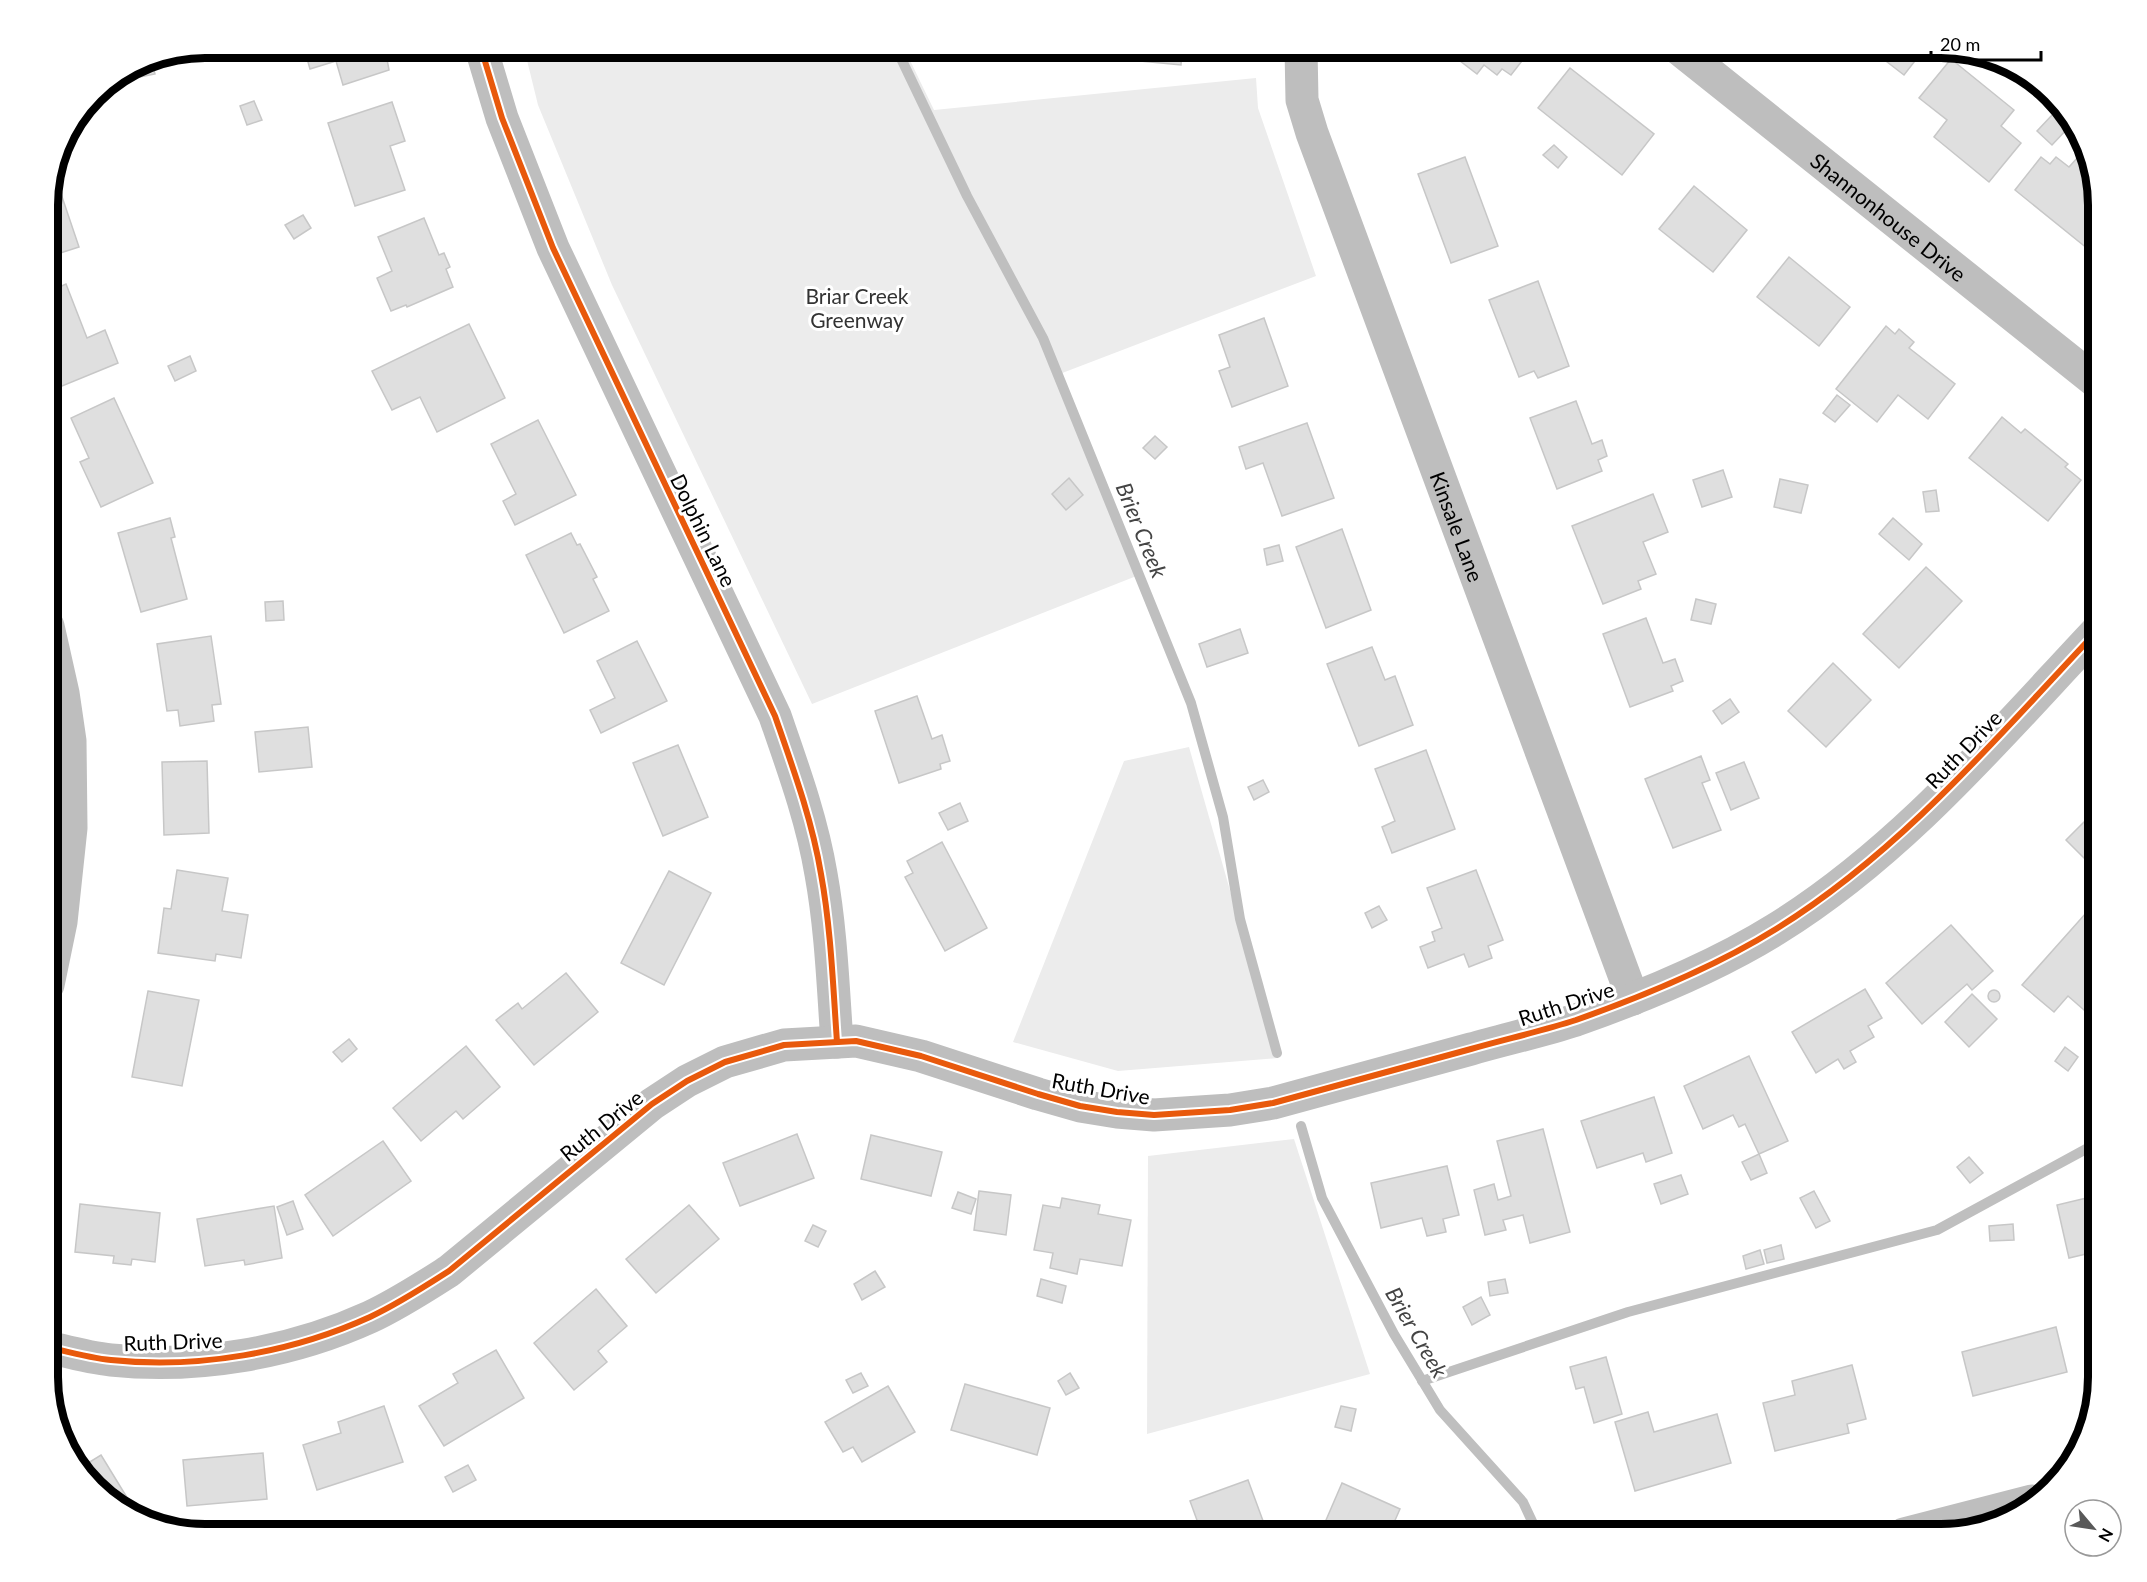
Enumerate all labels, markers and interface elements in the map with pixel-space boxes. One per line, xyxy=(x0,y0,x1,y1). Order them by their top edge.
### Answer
scale bar xyxy=(1931,24,2040,62)
text: 20 m xyxy=(1940,33,1980,55)
street label: Shannonhouse Drive xyxy=(1806,147,1972,286)
park label: Briar Creek Greenway xyxy=(805,283,909,332)
street label: Kinsale Lane xyxy=(1426,468,1490,585)
street label: Dolphin Lane xyxy=(666,470,742,590)
water label: Brier Creek xyxy=(1111,478,1174,582)
street label: Ruth Drive xyxy=(1920,705,2006,793)
street label: Ruth Drive xyxy=(1515,976,1617,1030)
street label: Ruth Drive xyxy=(1050,1067,1152,1109)
street label: Ruth Drive xyxy=(555,1084,647,1166)
water label: Brier Creek xyxy=(1380,1282,1454,1383)
street label: Ruth Drive xyxy=(123,1327,223,1355)
north arrow xyxy=(2063,1498,2123,1558)
text: N xyxy=(2095,1526,2118,1546)

